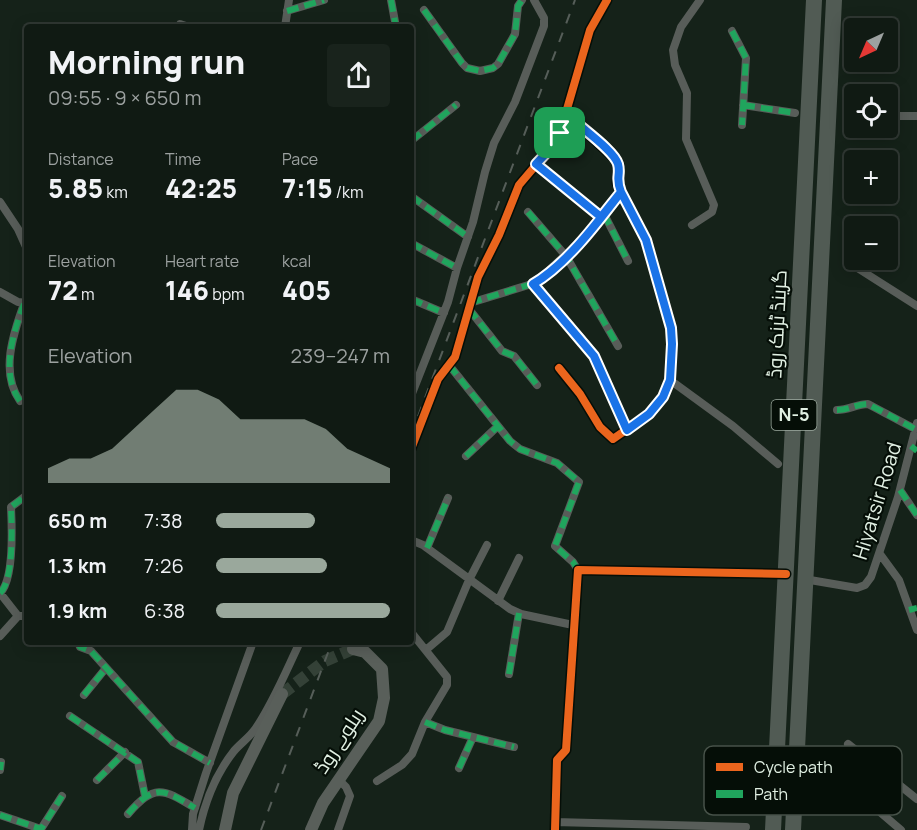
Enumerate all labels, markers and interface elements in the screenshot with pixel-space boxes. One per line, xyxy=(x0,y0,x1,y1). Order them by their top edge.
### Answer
north arrow xyxy=(844,18,898,72)
map controls xyxy=(844,18,898,270)
text: Morning run xyxy=(48,39,245,84)
button: share xyxy=(327,44,390,107)
text: 09:55 · 9 × 650 m xyxy=(48,84,202,111)
button: locate xyxy=(844,84,898,138)
pin xyxy=(534,107,585,158)
icon: arrive xyxy=(543,116,576,149)
text: Distance xyxy=(48,148,114,170)
text: Time xyxy=(165,148,201,170)
text: Pace xyxy=(282,148,318,170)
button: + xyxy=(844,150,898,204)
text: 5.85 xyxy=(48,170,103,206)
text: 42:25 xyxy=(165,170,237,206)
text: 7:15 xyxy=(282,170,333,206)
text: km xyxy=(103,181,128,203)
text: /km xyxy=(333,181,363,203)
button: − xyxy=(844,216,898,270)
text: Elevation xyxy=(48,250,116,272)
text: Heart rate xyxy=(165,250,239,272)
text: kcal xyxy=(282,250,311,272)
street label: گرینڈ ٹرنک روڈ xyxy=(760,269,793,379)
text: 72 xyxy=(48,272,78,308)
text: 146 xyxy=(165,272,209,308)
text: 405 xyxy=(282,272,331,308)
text: m xyxy=(78,283,95,305)
text: bpm xyxy=(209,283,245,305)
text: Elevation xyxy=(48,342,132,369)
text: 239–247 m xyxy=(291,342,390,369)
road number: N-5 xyxy=(772,400,816,430)
street label: Hiyatsir Road xyxy=(846,439,907,563)
text: 650 m xyxy=(48,507,107,534)
text: 7:38 xyxy=(144,507,183,534)
text: 1.3 km xyxy=(48,552,106,579)
text: 7:26 xyxy=(144,552,184,579)
text: 1.9 km xyxy=(48,597,107,624)
text: 6:38 xyxy=(144,597,185,624)
street label: ریلوے روڈ xyxy=(307,703,370,779)
legend xyxy=(704,746,902,815)
text: Cycle path xyxy=(754,756,833,778)
text: Path xyxy=(754,783,788,805)

